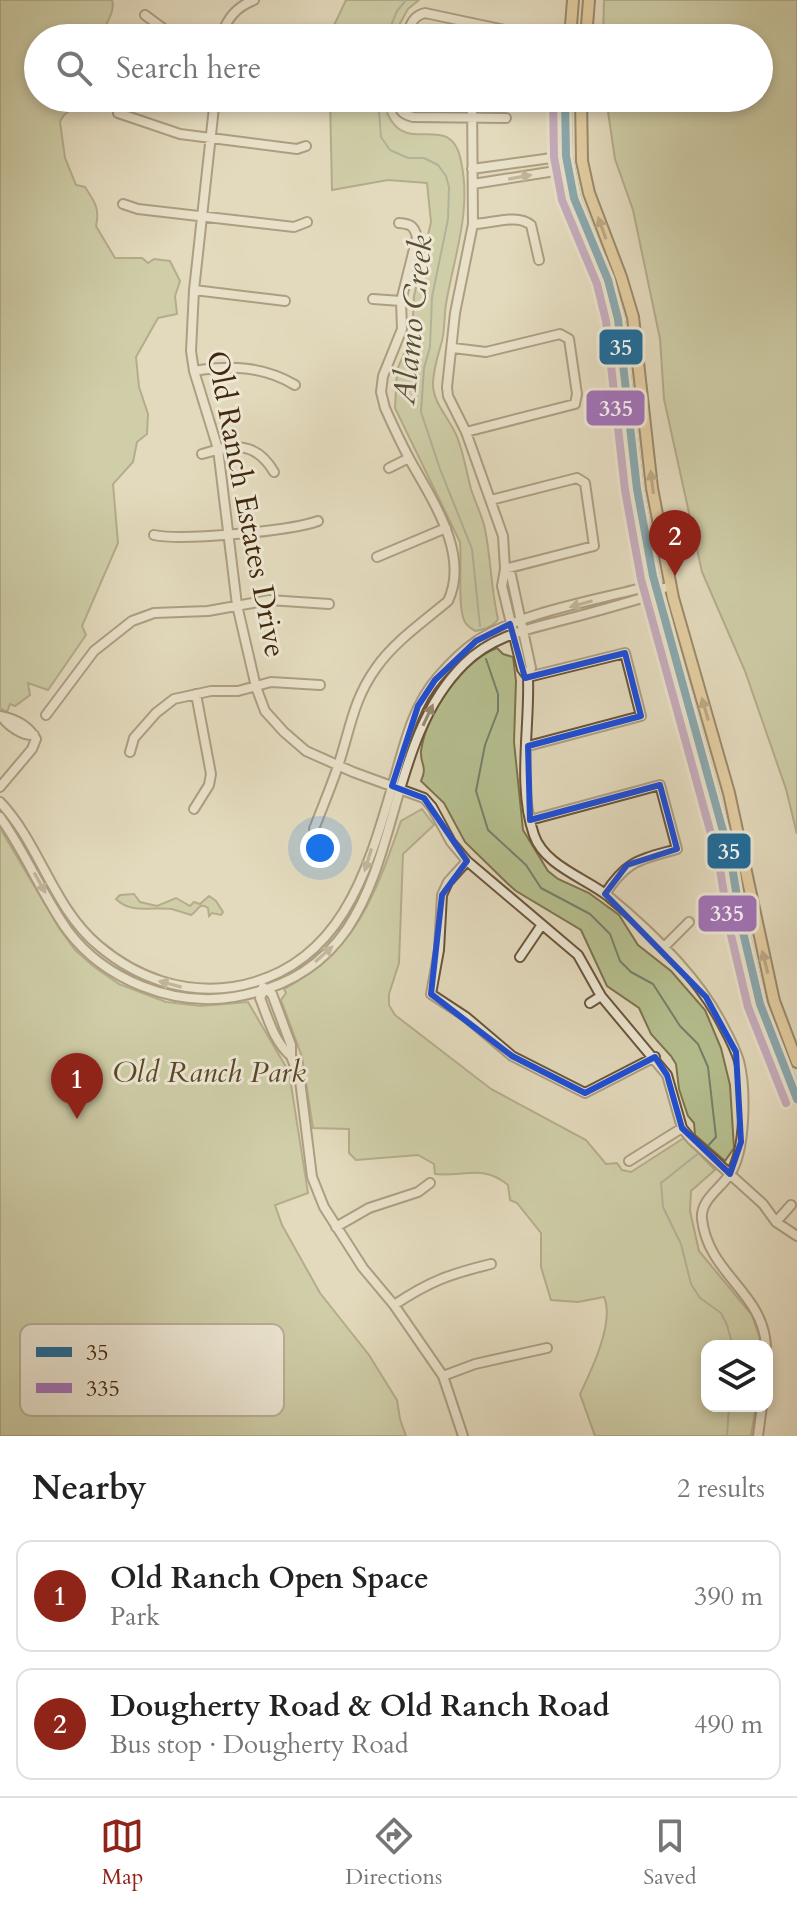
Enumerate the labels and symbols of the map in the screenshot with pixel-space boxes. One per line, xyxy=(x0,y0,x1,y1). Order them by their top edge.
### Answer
one-way arrow xyxy=(508,170,533,182)
one-way arrow xyxy=(595,216,608,240)
water label: Alamo Creek xyxy=(382,233,444,408)
line badge: 35 xyxy=(598,328,644,366)
text: 35 xyxy=(610,333,632,363)
street label: Old Ranch Estates Drive xyxy=(196,347,296,661)
line badge: 335 xyxy=(585,389,646,427)
text: 335 xyxy=(599,394,633,424)
one-way arrow xyxy=(645,469,658,494)
pin: 2 xyxy=(649,510,701,576)
one-way arrow xyxy=(569,598,593,611)
one-way arrow xyxy=(698,696,711,720)
one-way arrow xyxy=(421,704,435,727)
your location xyxy=(300,828,340,868)
line badge: 35 xyxy=(706,832,752,870)
text: 35 xyxy=(718,837,740,867)
one-way arrow xyxy=(361,848,374,872)
one-way arrow xyxy=(33,872,47,895)
line badge: 335 xyxy=(697,894,758,933)
text: 335 xyxy=(710,899,744,929)
one-way arrow xyxy=(314,945,333,963)
one-way arrow xyxy=(758,949,770,974)
one-way arrow xyxy=(158,977,183,989)
park label: Old Ranch Park xyxy=(112,1052,306,1093)
pin: 1 xyxy=(51,1053,103,1119)
legend xyxy=(20,1324,284,1416)
text: 35 xyxy=(86,1338,109,1368)
text: 335 xyxy=(86,1374,120,1404)

